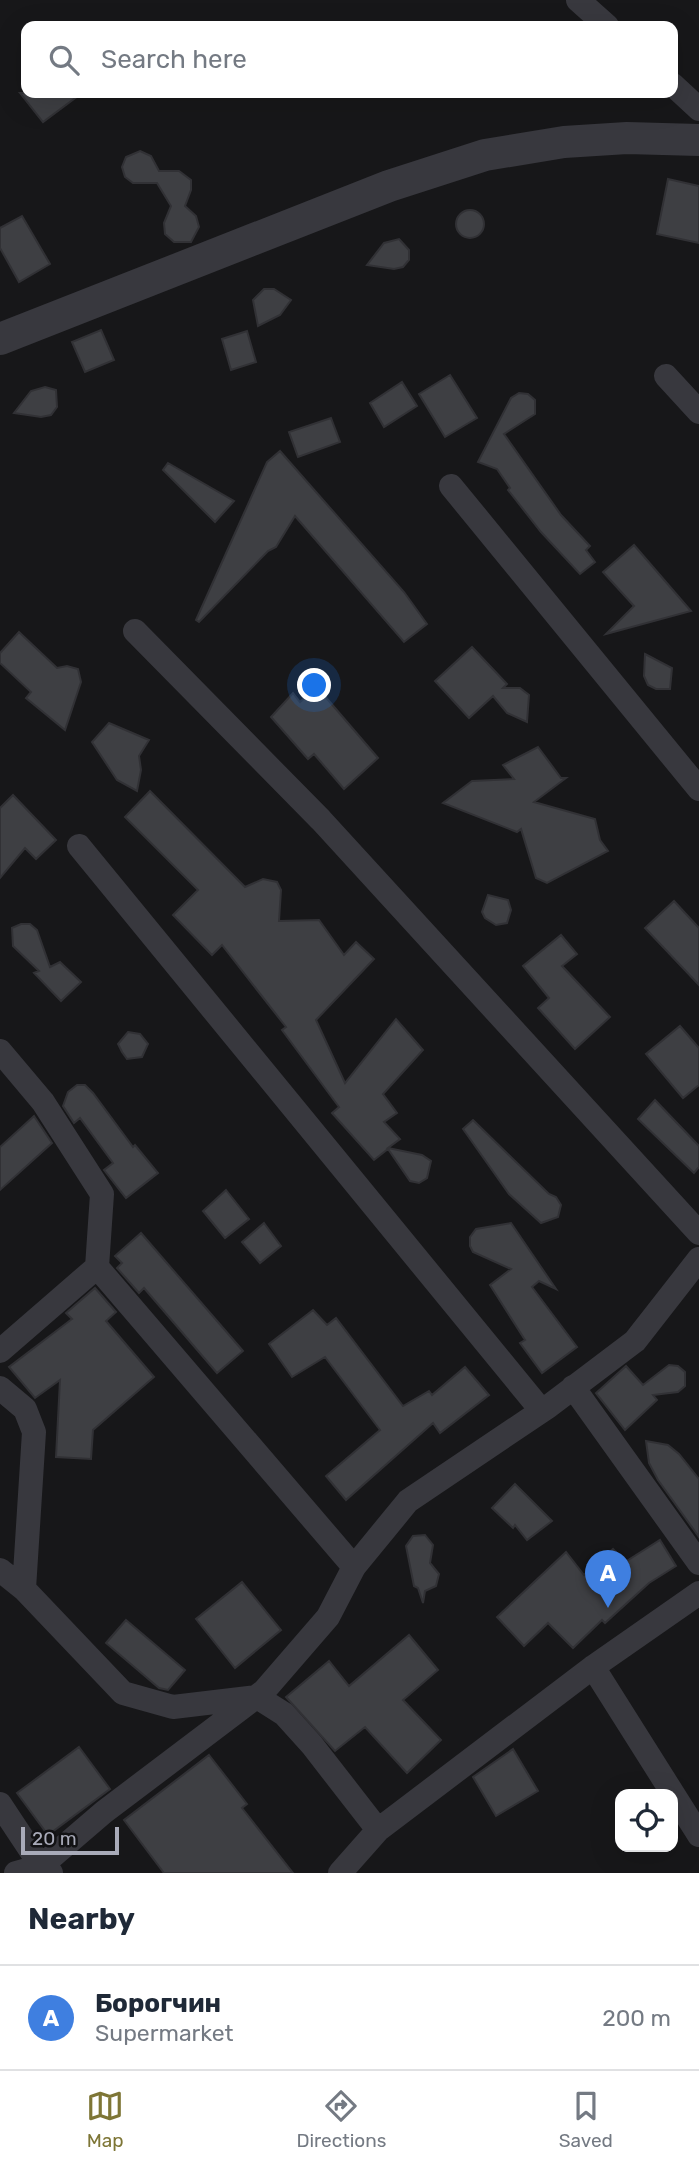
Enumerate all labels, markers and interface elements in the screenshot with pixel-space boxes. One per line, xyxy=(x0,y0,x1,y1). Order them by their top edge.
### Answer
search box xyxy=(21,21,678,98)
icon: search xyxy=(45,41,83,79)
text: Search here xyxy=(101,44,247,75)
your location xyxy=(297,668,331,702)
pin: A xyxy=(585,1550,631,1608)
map controls xyxy=(615,1789,678,1852)
button: locate xyxy=(615,1789,678,1852)
scale bar xyxy=(21,1824,119,1856)
text: 20 m xyxy=(32,1827,77,1850)
text: Nearby xyxy=(28,1901,135,1937)
text: Борогчин xyxy=(95,1988,221,2019)
text: A xyxy=(43,2004,59,2032)
text: 200 m xyxy=(602,2004,671,2032)
text: Supermarket xyxy=(95,2019,233,2047)
tab: Map xyxy=(86,2087,124,2152)
tab: Directions xyxy=(296,2087,386,2152)
tab: Saved xyxy=(559,2087,613,2152)

